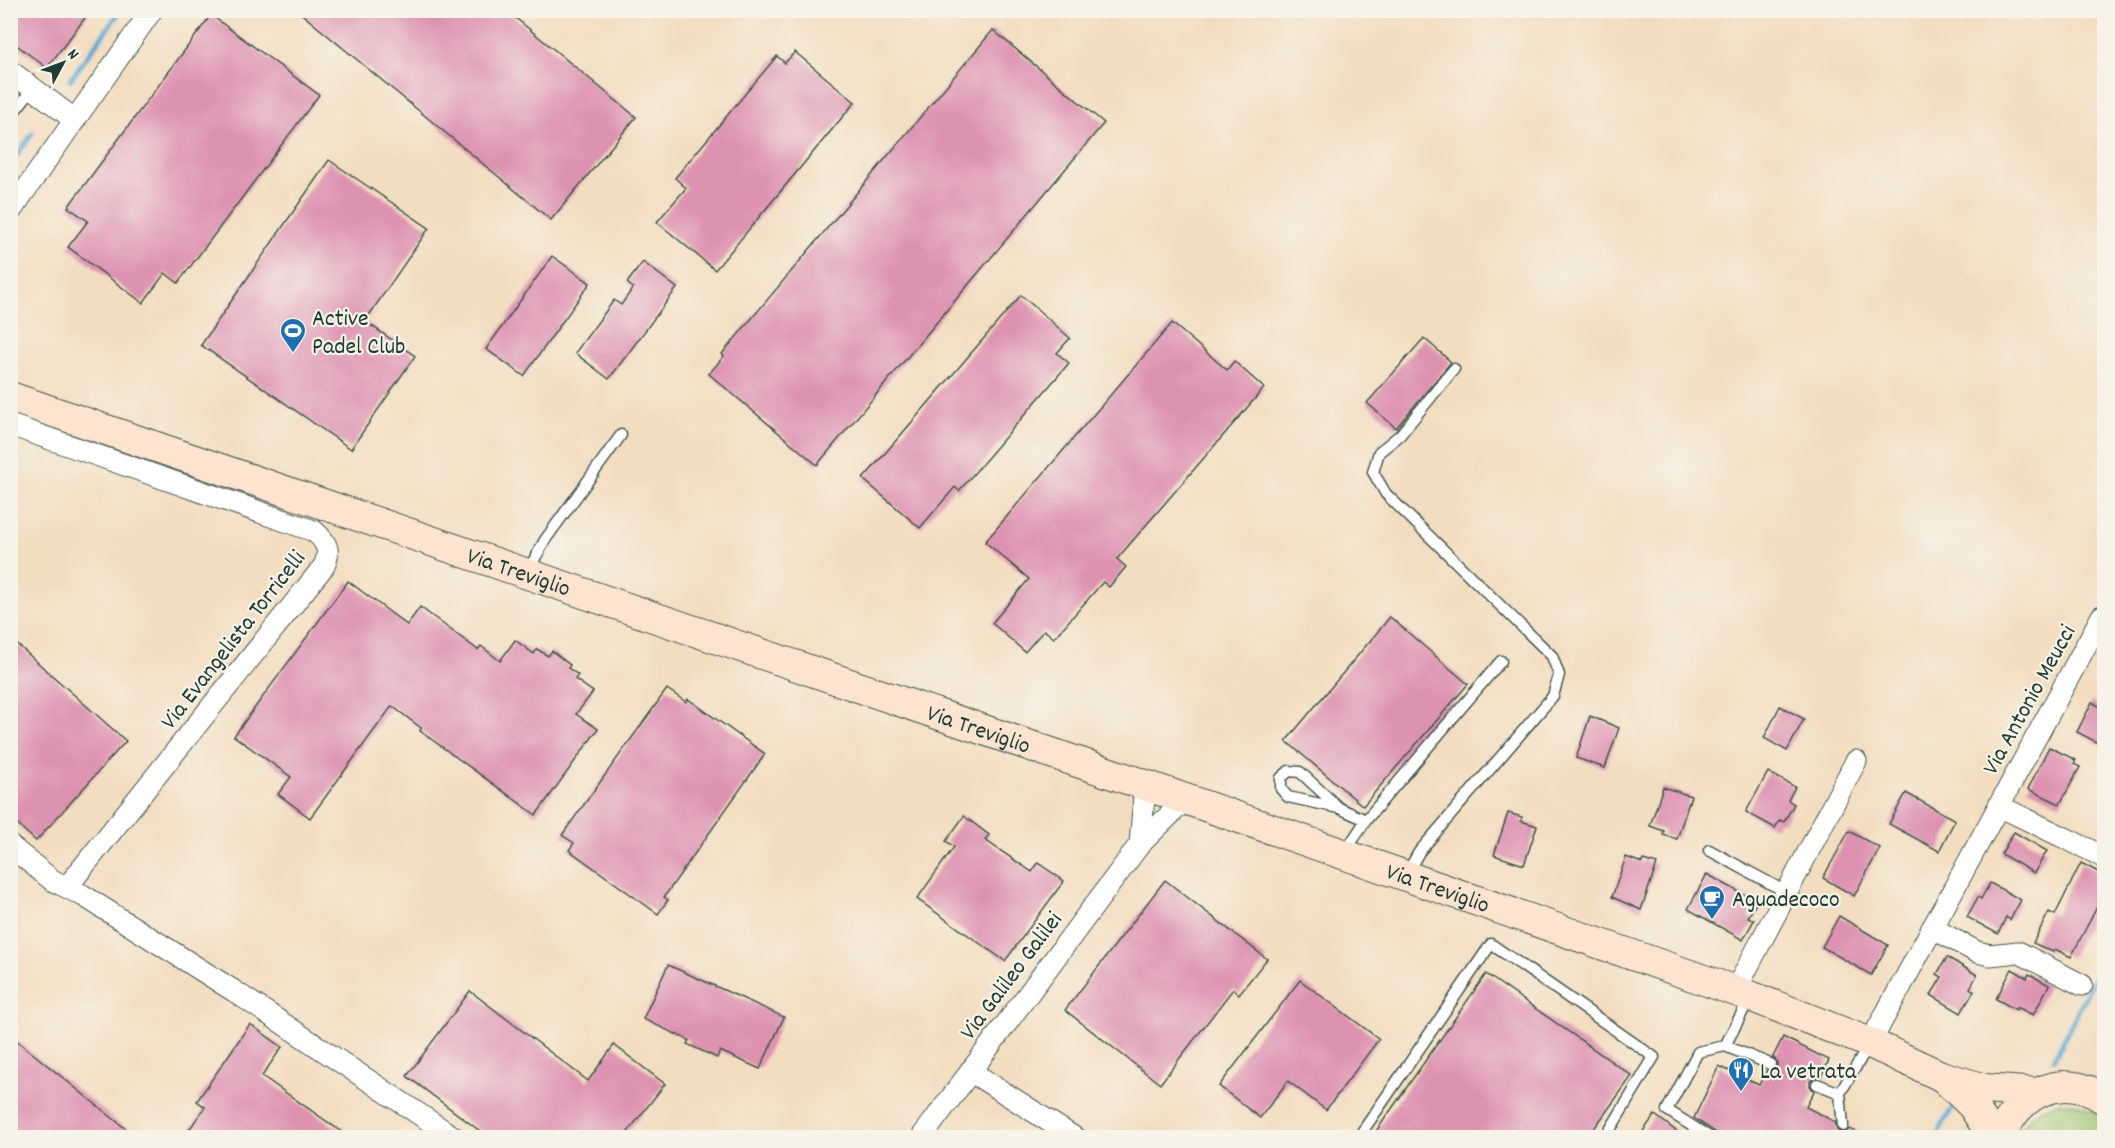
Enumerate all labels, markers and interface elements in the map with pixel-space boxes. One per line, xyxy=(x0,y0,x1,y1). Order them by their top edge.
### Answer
north arrow xyxy=(33,33,93,93)
text: N xyxy=(61,44,84,65)
place label: Active Padel Club xyxy=(312,303,405,365)
sports icon: Active Padel Club xyxy=(278,316,308,354)
street label: Via Treviglio xyxy=(462,540,574,607)
street label: Via Evangelista Torricelli xyxy=(154,544,315,738)
street label: Via Antonio Meucci xyxy=(1975,619,2086,782)
street label: Via Treviglio xyxy=(922,698,1034,765)
street label: Via Treviglio xyxy=(1381,856,1494,924)
cafe icon: Aguadecoco xyxy=(1697,883,1727,921)
place label: Aguadecoco xyxy=(1732,884,1840,918)
street label: Via Galileo Galilei xyxy=(953,906,1072,1048)
restaurant icon: La vetrata xyxy=(1726,1055,1756,1093)
place label: La vetrata xyxy=(1760,1056,1857,1090)

